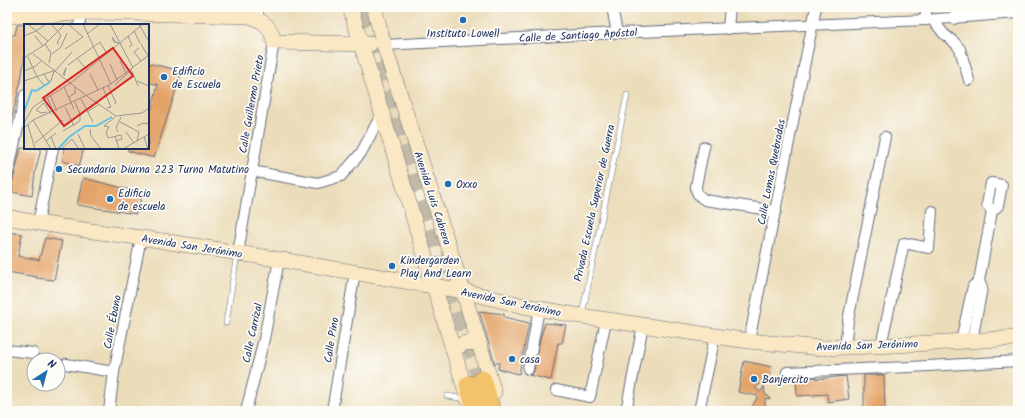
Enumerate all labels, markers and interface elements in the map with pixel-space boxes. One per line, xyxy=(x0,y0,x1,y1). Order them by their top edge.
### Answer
marker: Instituto Lowell xyxy=(458,15,468,25)
inset map xyxy=(24,24,149,149)
street label: Calle de Santiago Apóstol xyxy=(518,24,638,48)
place label: Instituto Lowell xyxy=(427,25,500,43)
street label: Calle Guillermo Prieto xyxy=(234,54,270,155)
place label: Edificio de Escuela xyxy=(172,63,221,94)
marker: Edificio de Escuela xyxy=(159,72,169,82)
street label: Calle Lomas Quebradas xyxy=(753,117,791,227)
street label: Privada Escuela Superior de Guerra xyxy=(569,123,620,284)
street label: Avenida Luis Cabrera xyxy=(408,149,456,248)
place label: Secundaria Diurna 223 Turno Matutino xyxy=(67,161,249,179)
marker: Secundaria Diurna 223 Turno Matutino xyxy=(54,164,64,174)
place label: Oxxo xyxy=(456,176,477,194)
marker: Oxxo xyxy=(443,179,453,189)
place label: Edificio de escuela xyxy=(118,185,165,216)
marker: Edificio de escuela xyxy=(105,194,115,204)
street label: Avenida San Jerónimo xyxy=(140,230,244,264)
place label: Kindergarden Play And Learn xyxy=(400,252,472,283)
marker: Kindergarden Play And Learn xyxy=(387,261,397,271)
street label: Avenida San Jerónimo xyxy=(459,284,563,322)
street label: Calle Ébano xyxy=(99,294,127,351)
street label: Calle Carrizal xyxy=(238,301,268,365)
street label: Calle Pino xyxy=(320,316,344,364)
street label: Avenida San Jerónimo xyxy=(816,335,918,357)
place label: casa xyxy=(520,351,540,369)
north arrow xyxy=(26,352,66,392)
marker: casa xyxy=(507,354,517,364)
text: N xyxy=(43,355,59,374)
place label: Banjercito xyxy=(762,371,808,389)
marker: Banjercito xyxy=(749,374,759,384)

